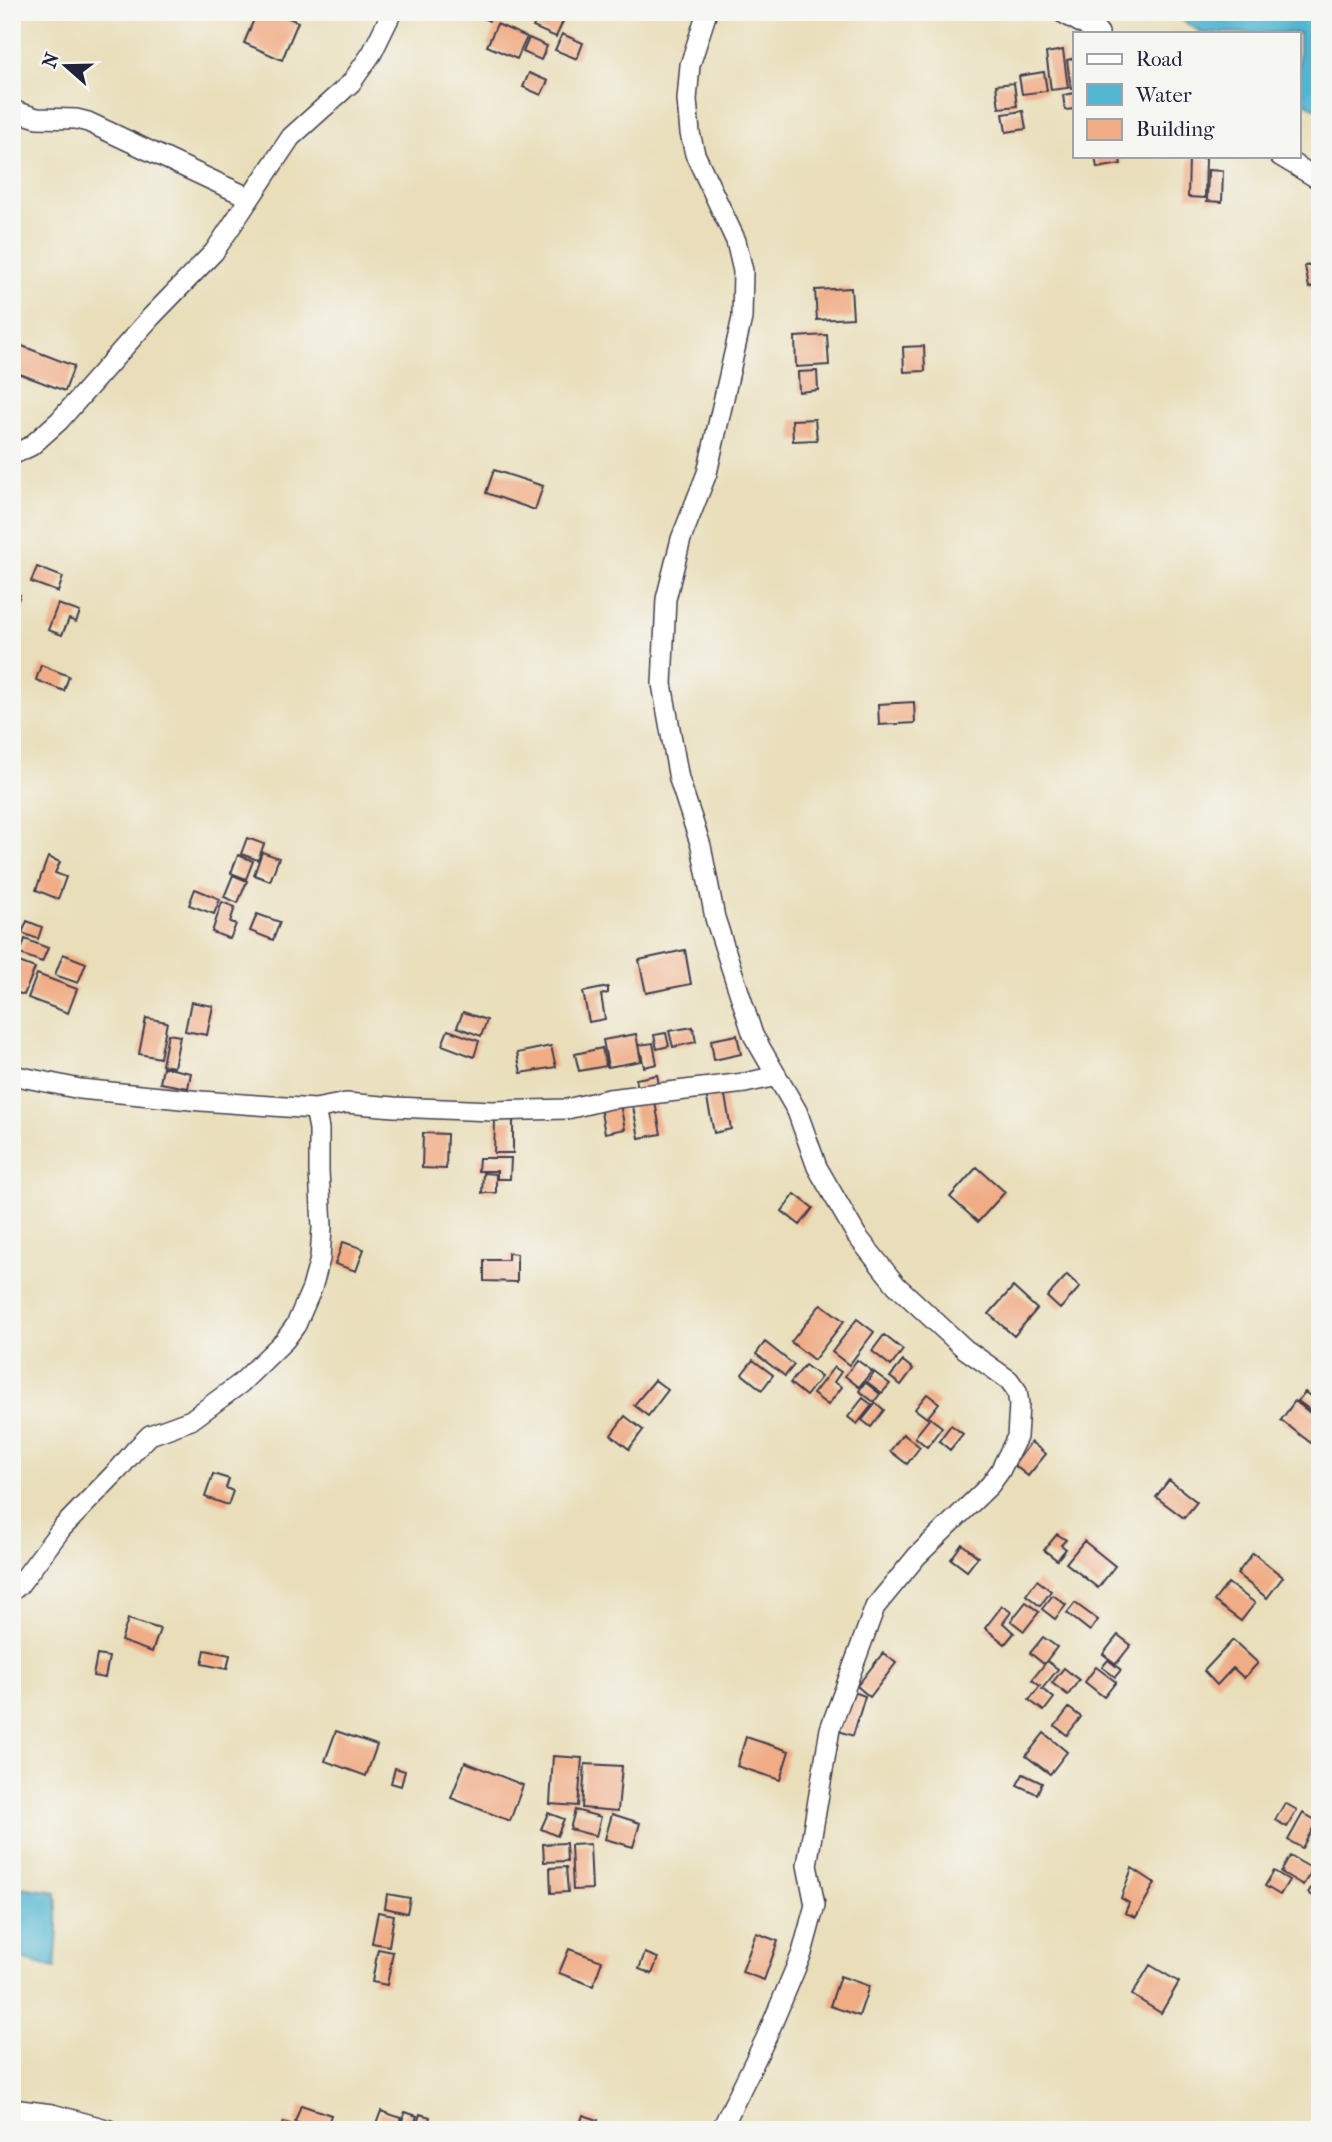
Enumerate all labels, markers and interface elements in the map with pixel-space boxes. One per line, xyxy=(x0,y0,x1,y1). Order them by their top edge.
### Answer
north arrow xyxy=(32,32,102,102)
legend xyxy=(1073,32,1300,158)
text: Road xyxy=(1136,47,1183,71)
text: N xyxy=(38,49,64,71)
text: Water xyxy=(1135,83,1192,107)
text: Building xyxy=(1136,117,1215,141)

